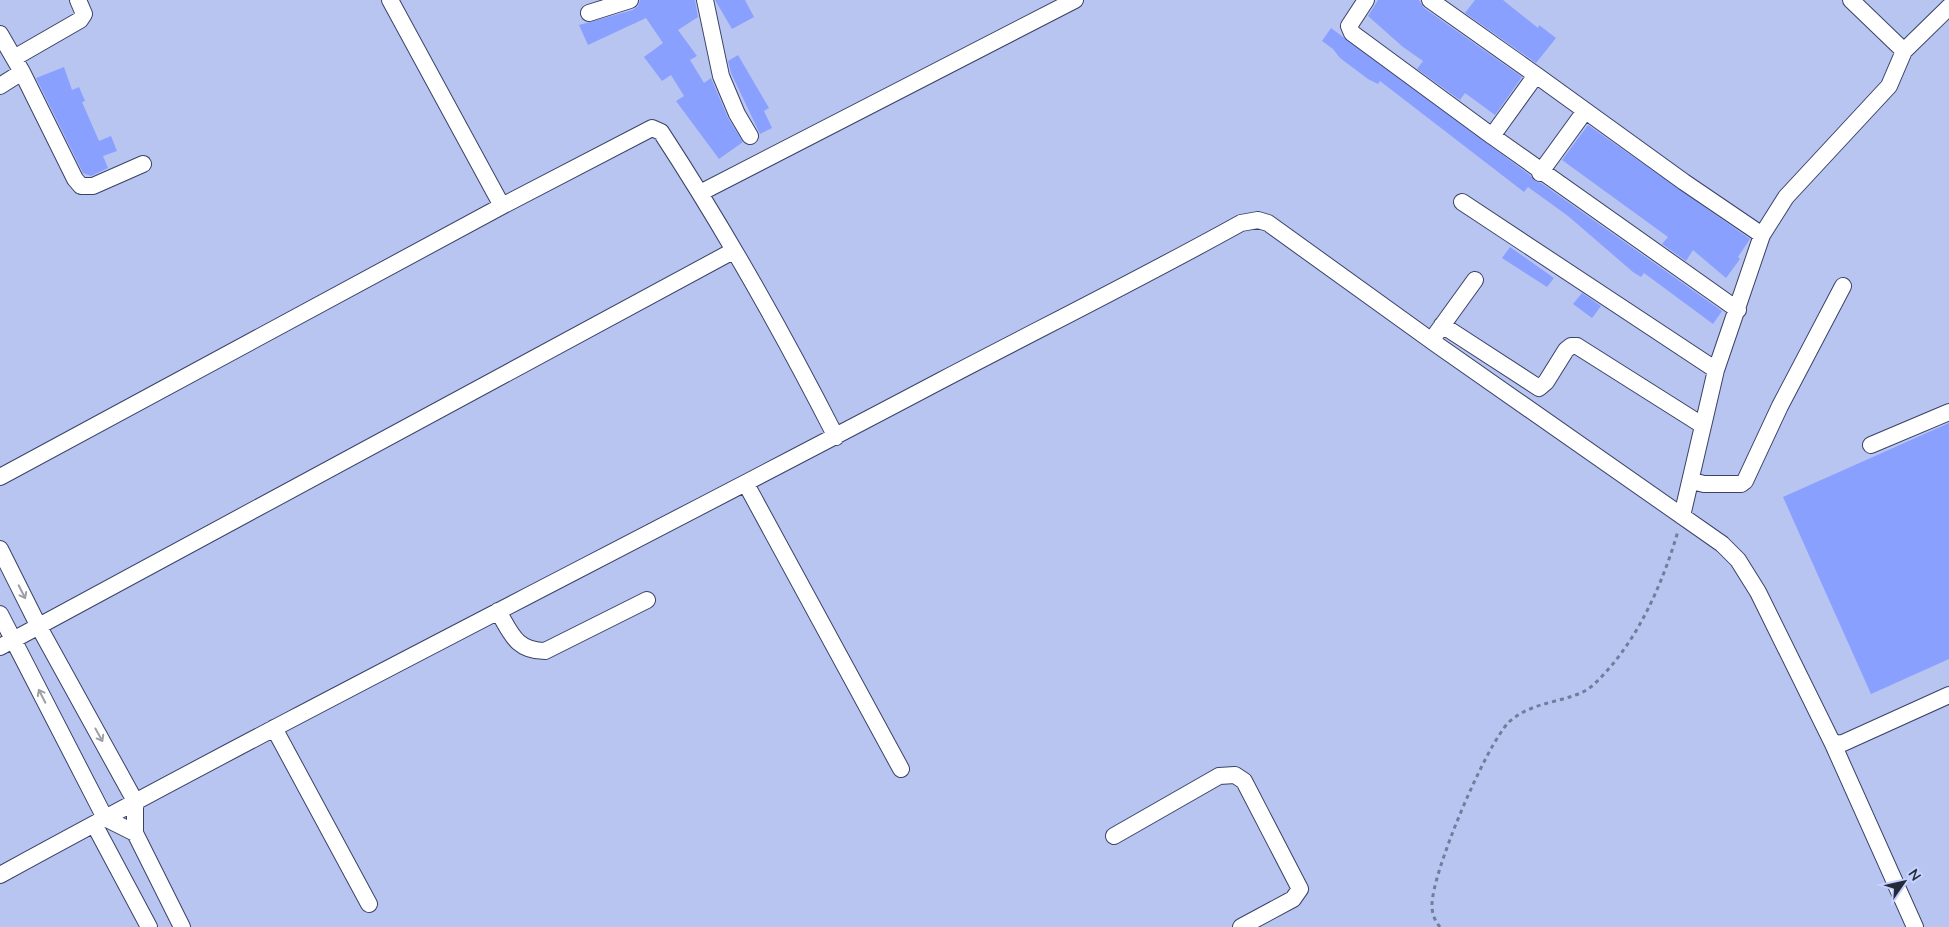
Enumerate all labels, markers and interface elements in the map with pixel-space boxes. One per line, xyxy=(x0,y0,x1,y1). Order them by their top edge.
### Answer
one-way arrow xyxy=(17,585,27,600)
one-way arrow xyxy=(37,688,47,703)
one-way arrow xyxy=(94,728,104,743)
north arrow xyxy=(1879,857,1929,907)
text: N xyxy=(1904,865,1925,885)

